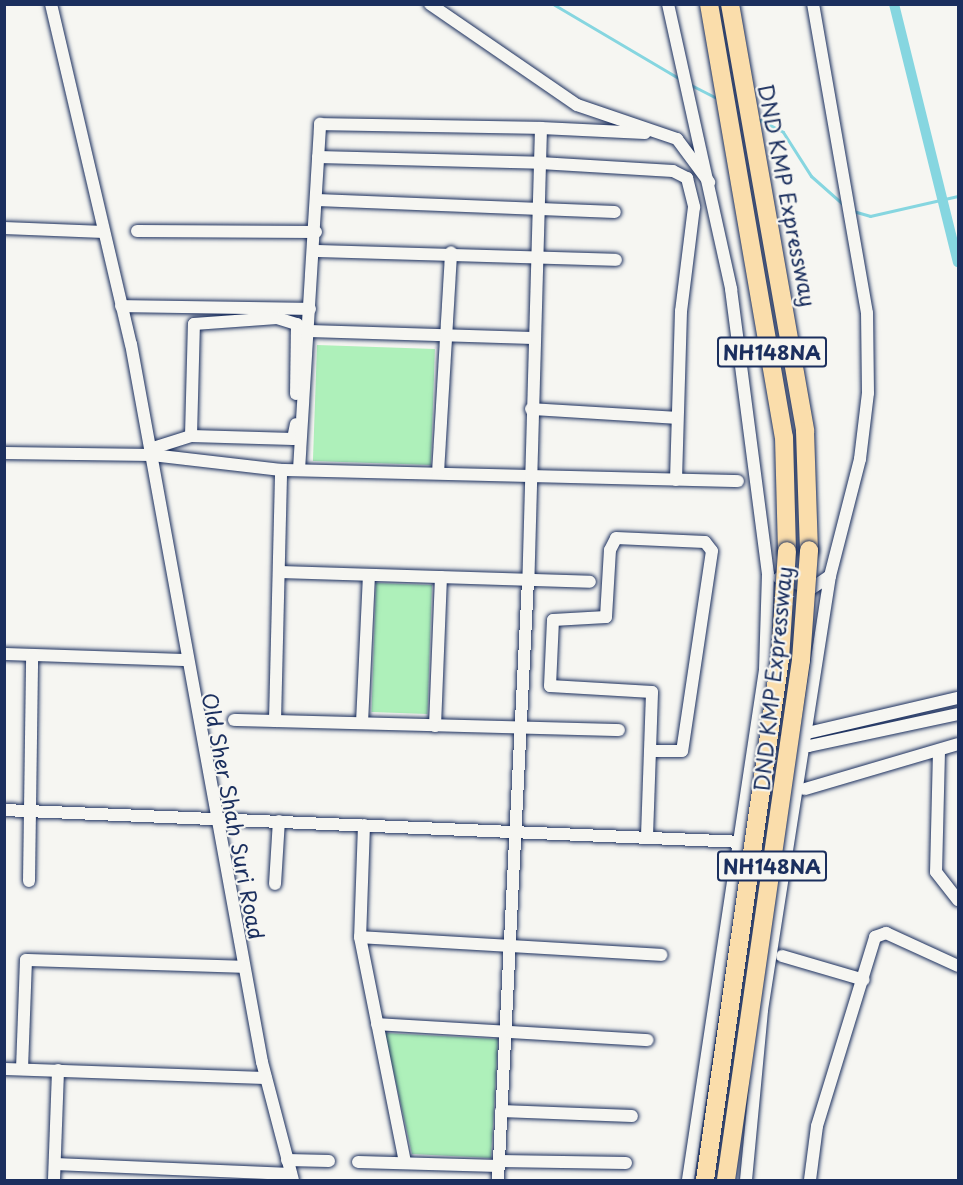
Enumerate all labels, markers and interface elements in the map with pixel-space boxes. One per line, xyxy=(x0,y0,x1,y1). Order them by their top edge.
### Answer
street label: DND KMP Expressway xyxy=(754,81,822,309)
road number: NH148NA xyxy=(716,335,828,369)
street label: DND KMP Expressway xyxy=(748,564,796,794)
street label: Old Sher Shah Suri Road xyxy=(198,690,270,942)
road number: NH148NA xyxy=(716,849,828,883)

